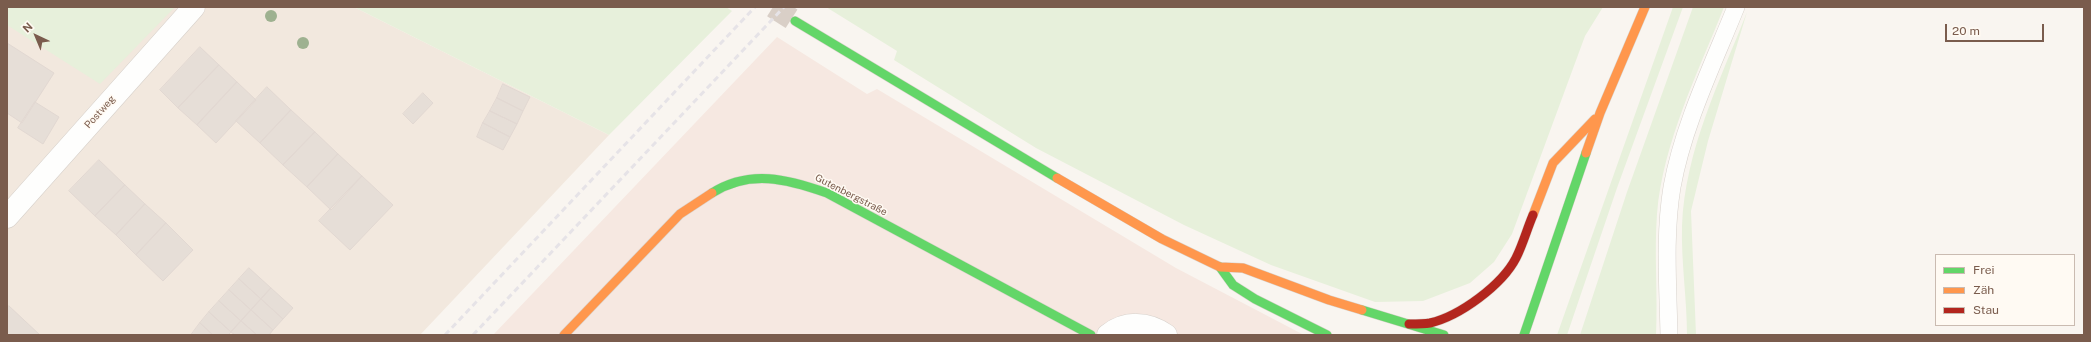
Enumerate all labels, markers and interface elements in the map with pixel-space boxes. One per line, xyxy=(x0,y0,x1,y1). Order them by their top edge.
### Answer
north arrow xyxy=(16,16,56,56)
scale bar xyxy=(1947,16,2046,42)
text: N xyxy=(20,20,35,35)
text: 20 m xyxy=(1952,24,1980,38)
street label: Postweg xyxy=(82,93,118,131)
street label: Gutenbergstraße xyxy=(813,172,889,218)
legend xyxy=(1935,254,2075,326)
text: Frei xyxy=(1973,263,1995,277)
text: Zäh xyxy=(1973,283,1994,297)
text: Stau xyxy=(1973,303,1999,317)

